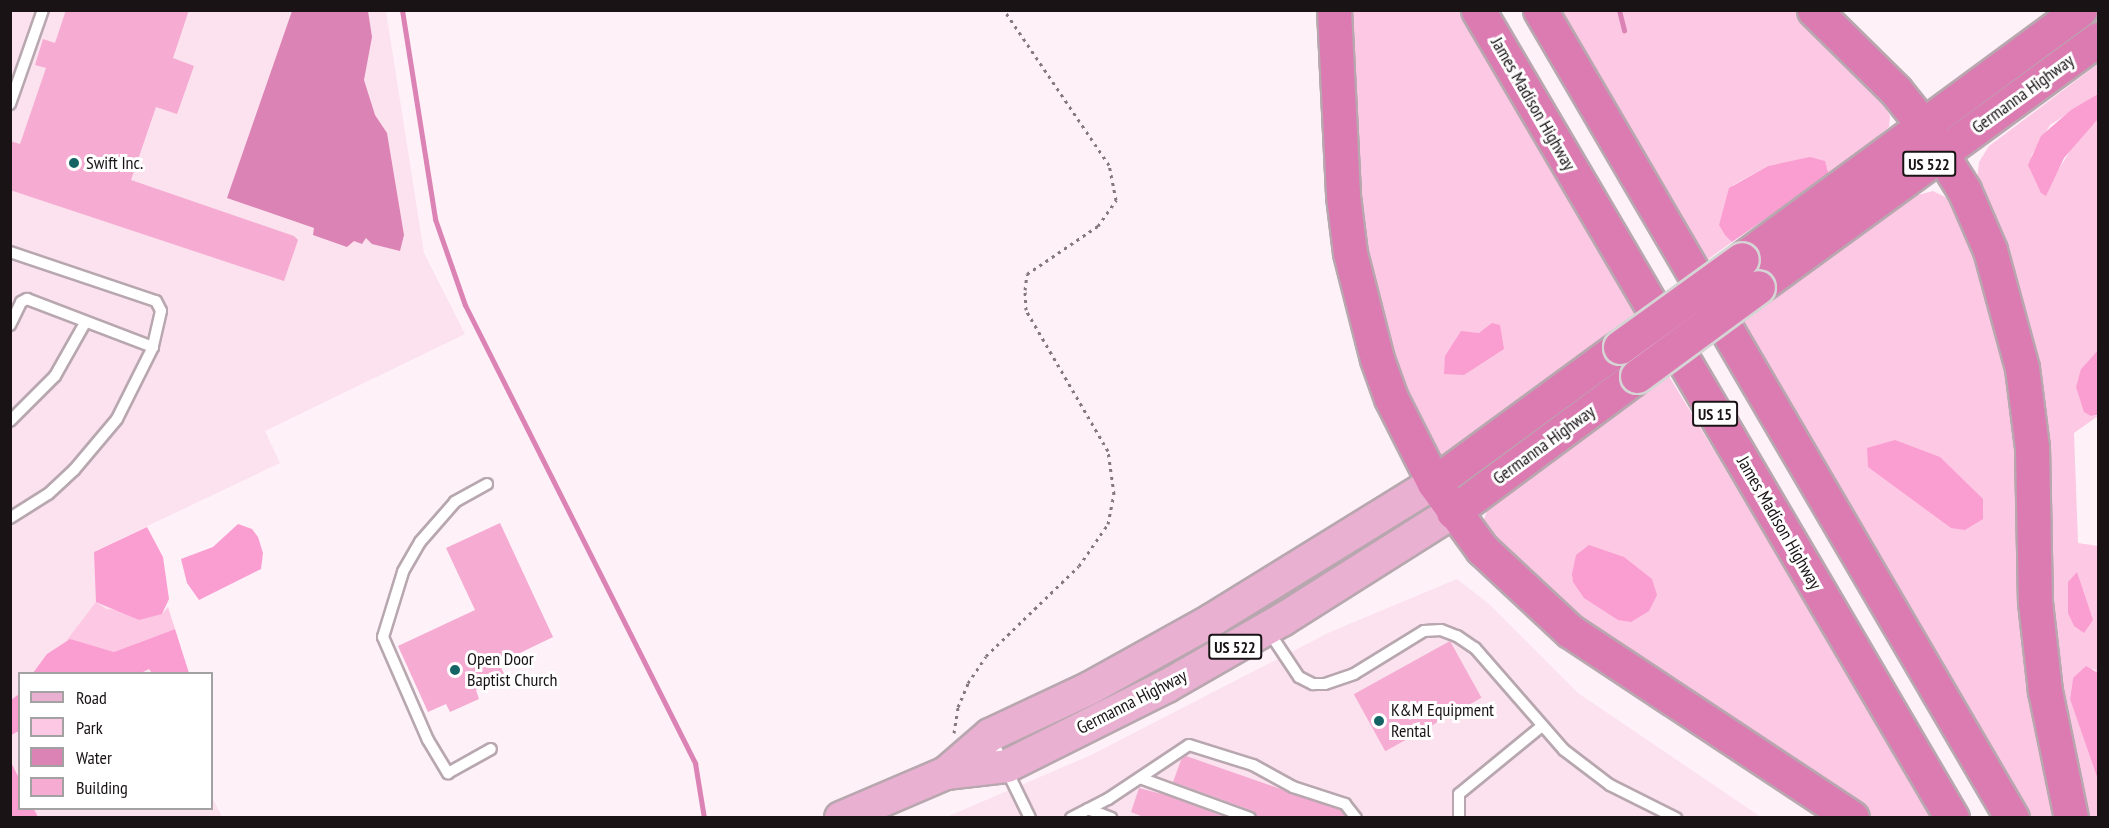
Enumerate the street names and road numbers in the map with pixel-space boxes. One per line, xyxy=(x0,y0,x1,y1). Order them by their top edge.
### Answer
street label: James Madison Highway xyxy=(1486,33,1580,175)
street label: Germanna Highway xyxy=(1968,50,2078,138)
road number: US 522 xyxy=(1902,151,1956,177)
street label: Germanna Highway xyxy=(1489,401,1599,489)
road number: US 15 xyxy=(1691,401,1739,427)
street label: James Madison Highway xyxy=(1732,452,1826,594)
road number: US 522 xyxy=(1208,634,1262,660)
street label: Germanna Highway xyxy=(1073,665,1191,739)

